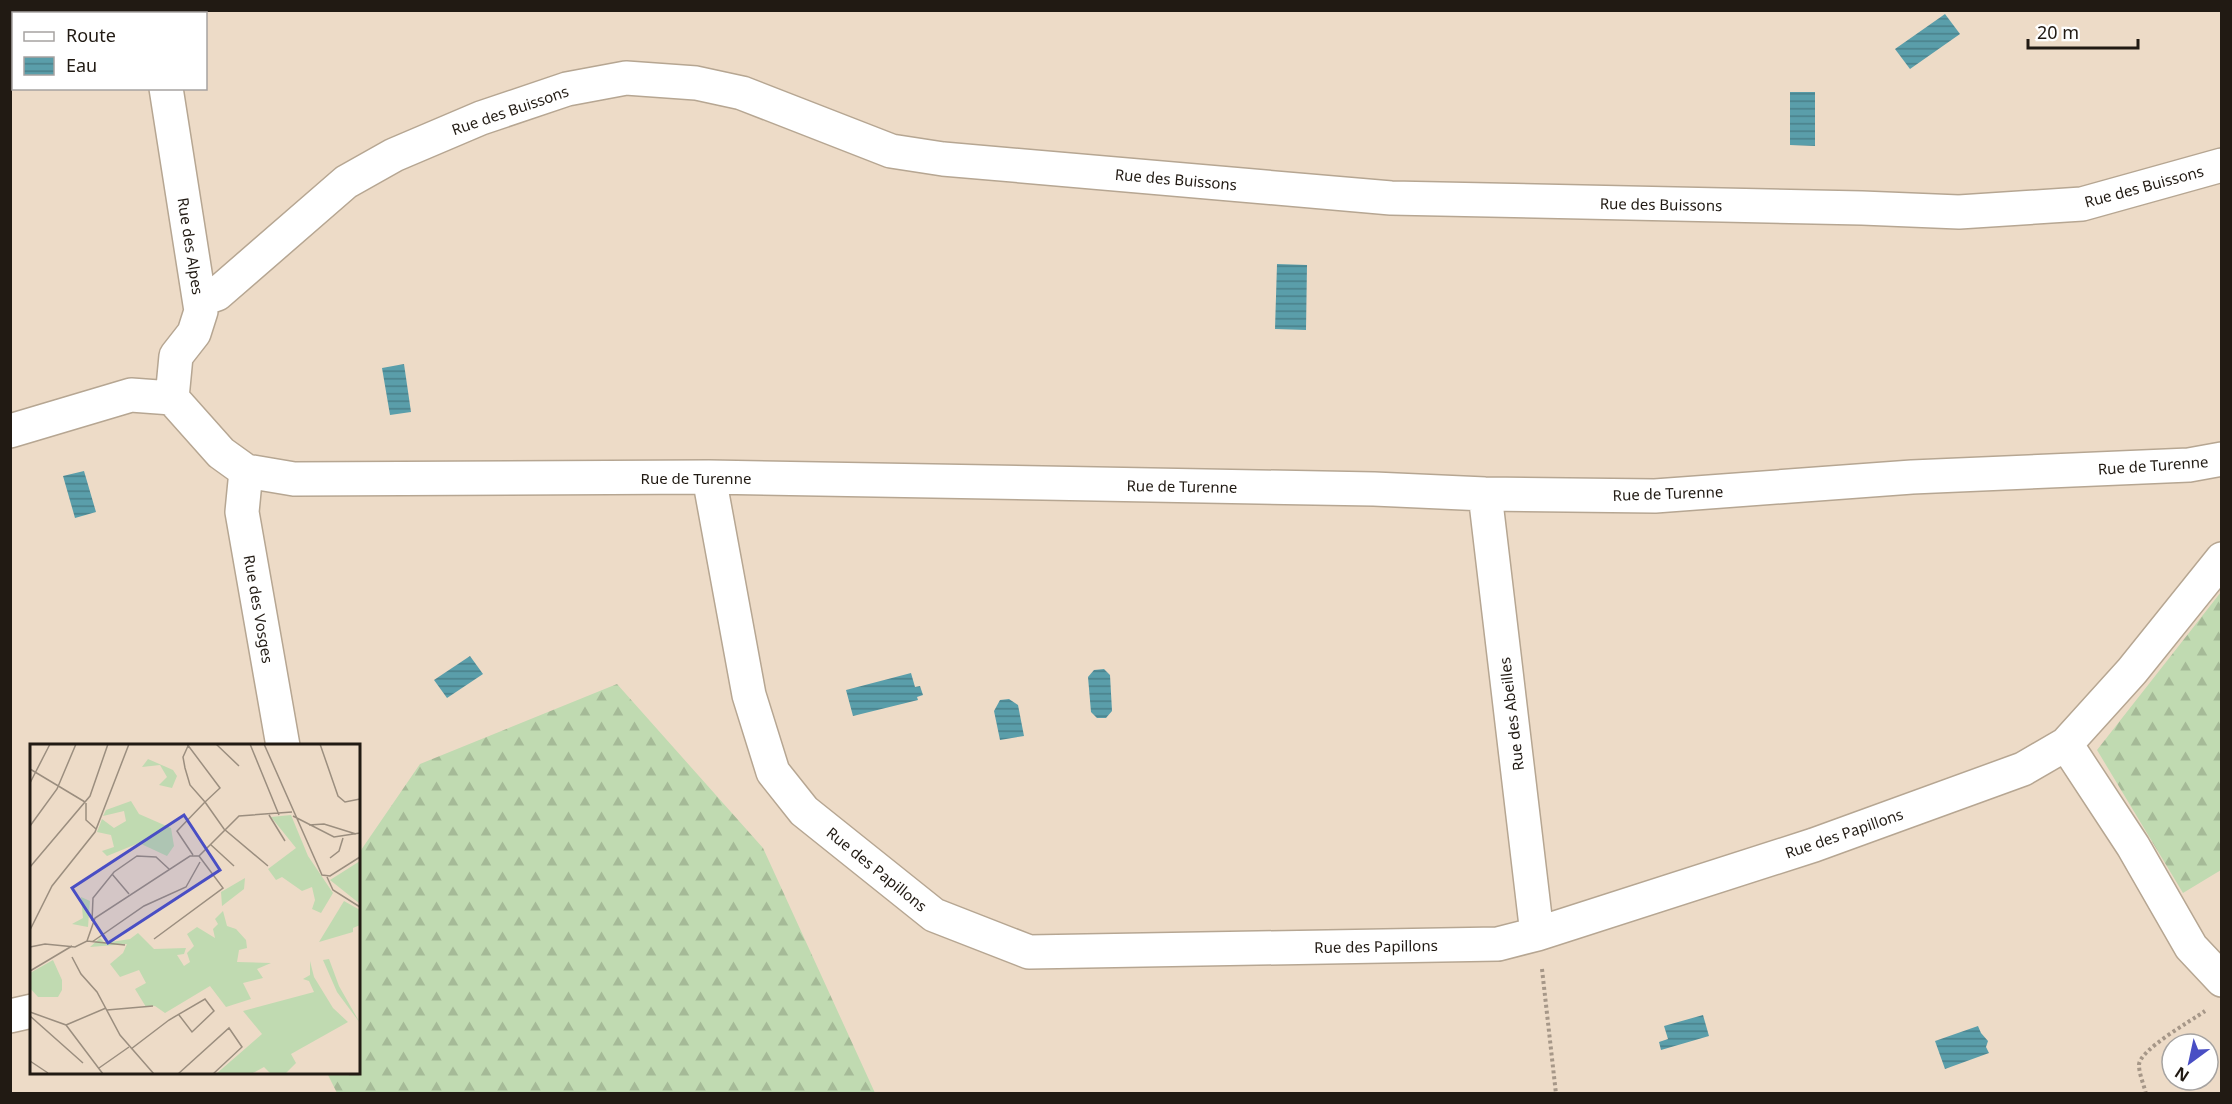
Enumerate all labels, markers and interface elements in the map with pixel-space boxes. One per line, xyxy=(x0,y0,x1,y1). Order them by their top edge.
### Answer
legend xyxy=(12,12,207,90)
scale bar xyxy=(2028,12,2138,50)
text: 20 m xyxy=(2037,20,2079,44)
text: Route xyxy=(66,23,116,47)
text: Eau xyxy=(66,53,97,77)
street label: Rue des Buissons xyxy=(449,81,571,139)
street label: Rue des Buissons xyxy=(2082,160,2206,212)
street label: Rue des Buissons xyxy=(1114,164,1238,194)
street label: Rue des Buissons xyxy=(1600,193,1722,215)
street label: Rue des Alpes xyxy=(173,196,209,296)
street label: Rue de Turenne xyxy=(2097,451,2209,479)
street label: Rue de Turenne xyxy=(641,468,751,488)
street label: Rue de Turenne xyxy=(1126,475,1238,497)
street label: Rue de Turenne xyxy=(1612,481,1724,505)
street label: Rue des Vosges xyxy=(240,553,278,665)
street label: Rue des Abeilles xyxy=(1494,656,1528,772)
inset map xyxy=(30,744,360,1074)
street label: Rue des Papillons xyxy=(1782,803,1906,863)
street label: Rue des Papillons xyxy=(823,822,931,916)
street label: Rue des Papillons xyxy=(1314,935,1438,957)
north arrow xyxy=(2160,1032,2220,1092)
text: N xyxy=(2170,1062,2193,1087)

